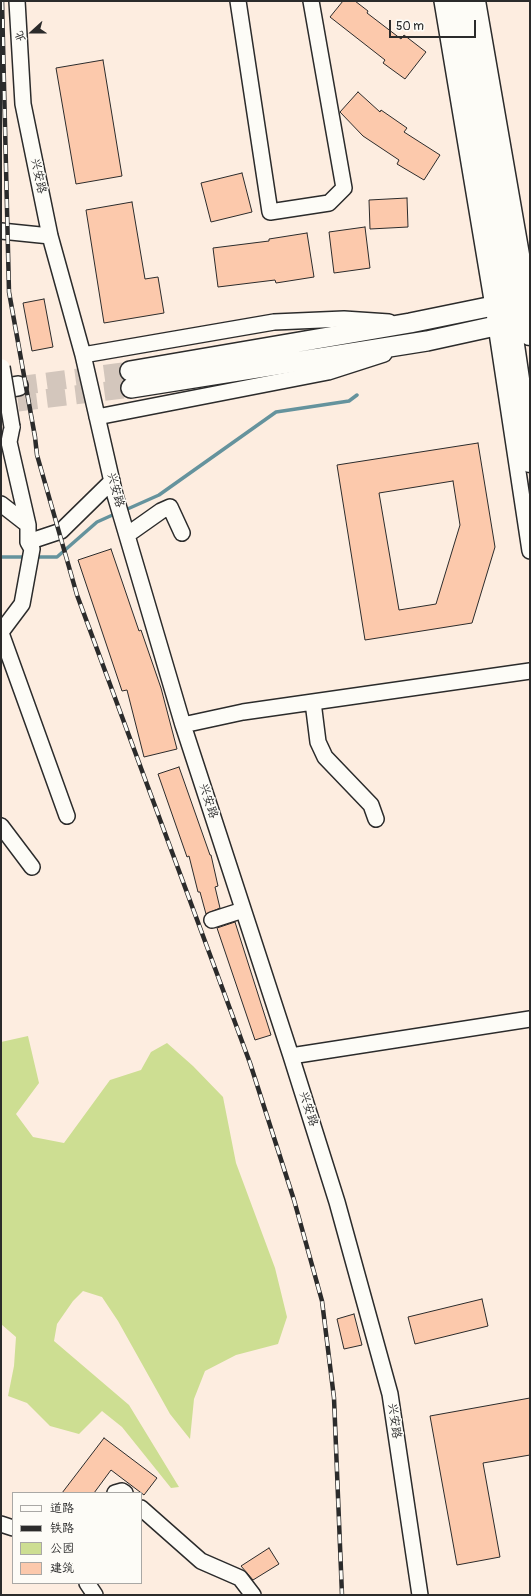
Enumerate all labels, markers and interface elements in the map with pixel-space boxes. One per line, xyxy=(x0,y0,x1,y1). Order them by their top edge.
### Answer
north arrow xyxy=(12,12,52,52)
scale bar xyxy=(391,12,478,38)
text: 50 m xyxy=(396,19,424,34)
text: 北 xyxy=(12,29,28,44)
street label: 兴安路 xyxy=(27,157,49,195)
street label: 兴安路 xyxy=(103,471,127,509)
street label: 兴安路 xyxy=(196,782,220,820)
street label: 兴安路 xyxy=(296,1090,320,1128)
street label: 兴安路 xyxy=(384,1402,404,1440)
legend xyxy=(12,1492,142,1584)
text: 道路 xyxy=(50,1501,74,1516)
text: 铁路 xyxy=(50,1521,74,1536)
text: 公园 xyxy=(50,1541,74,1556)
text: 建筑 xyxy=(50,1561,74,1576)

